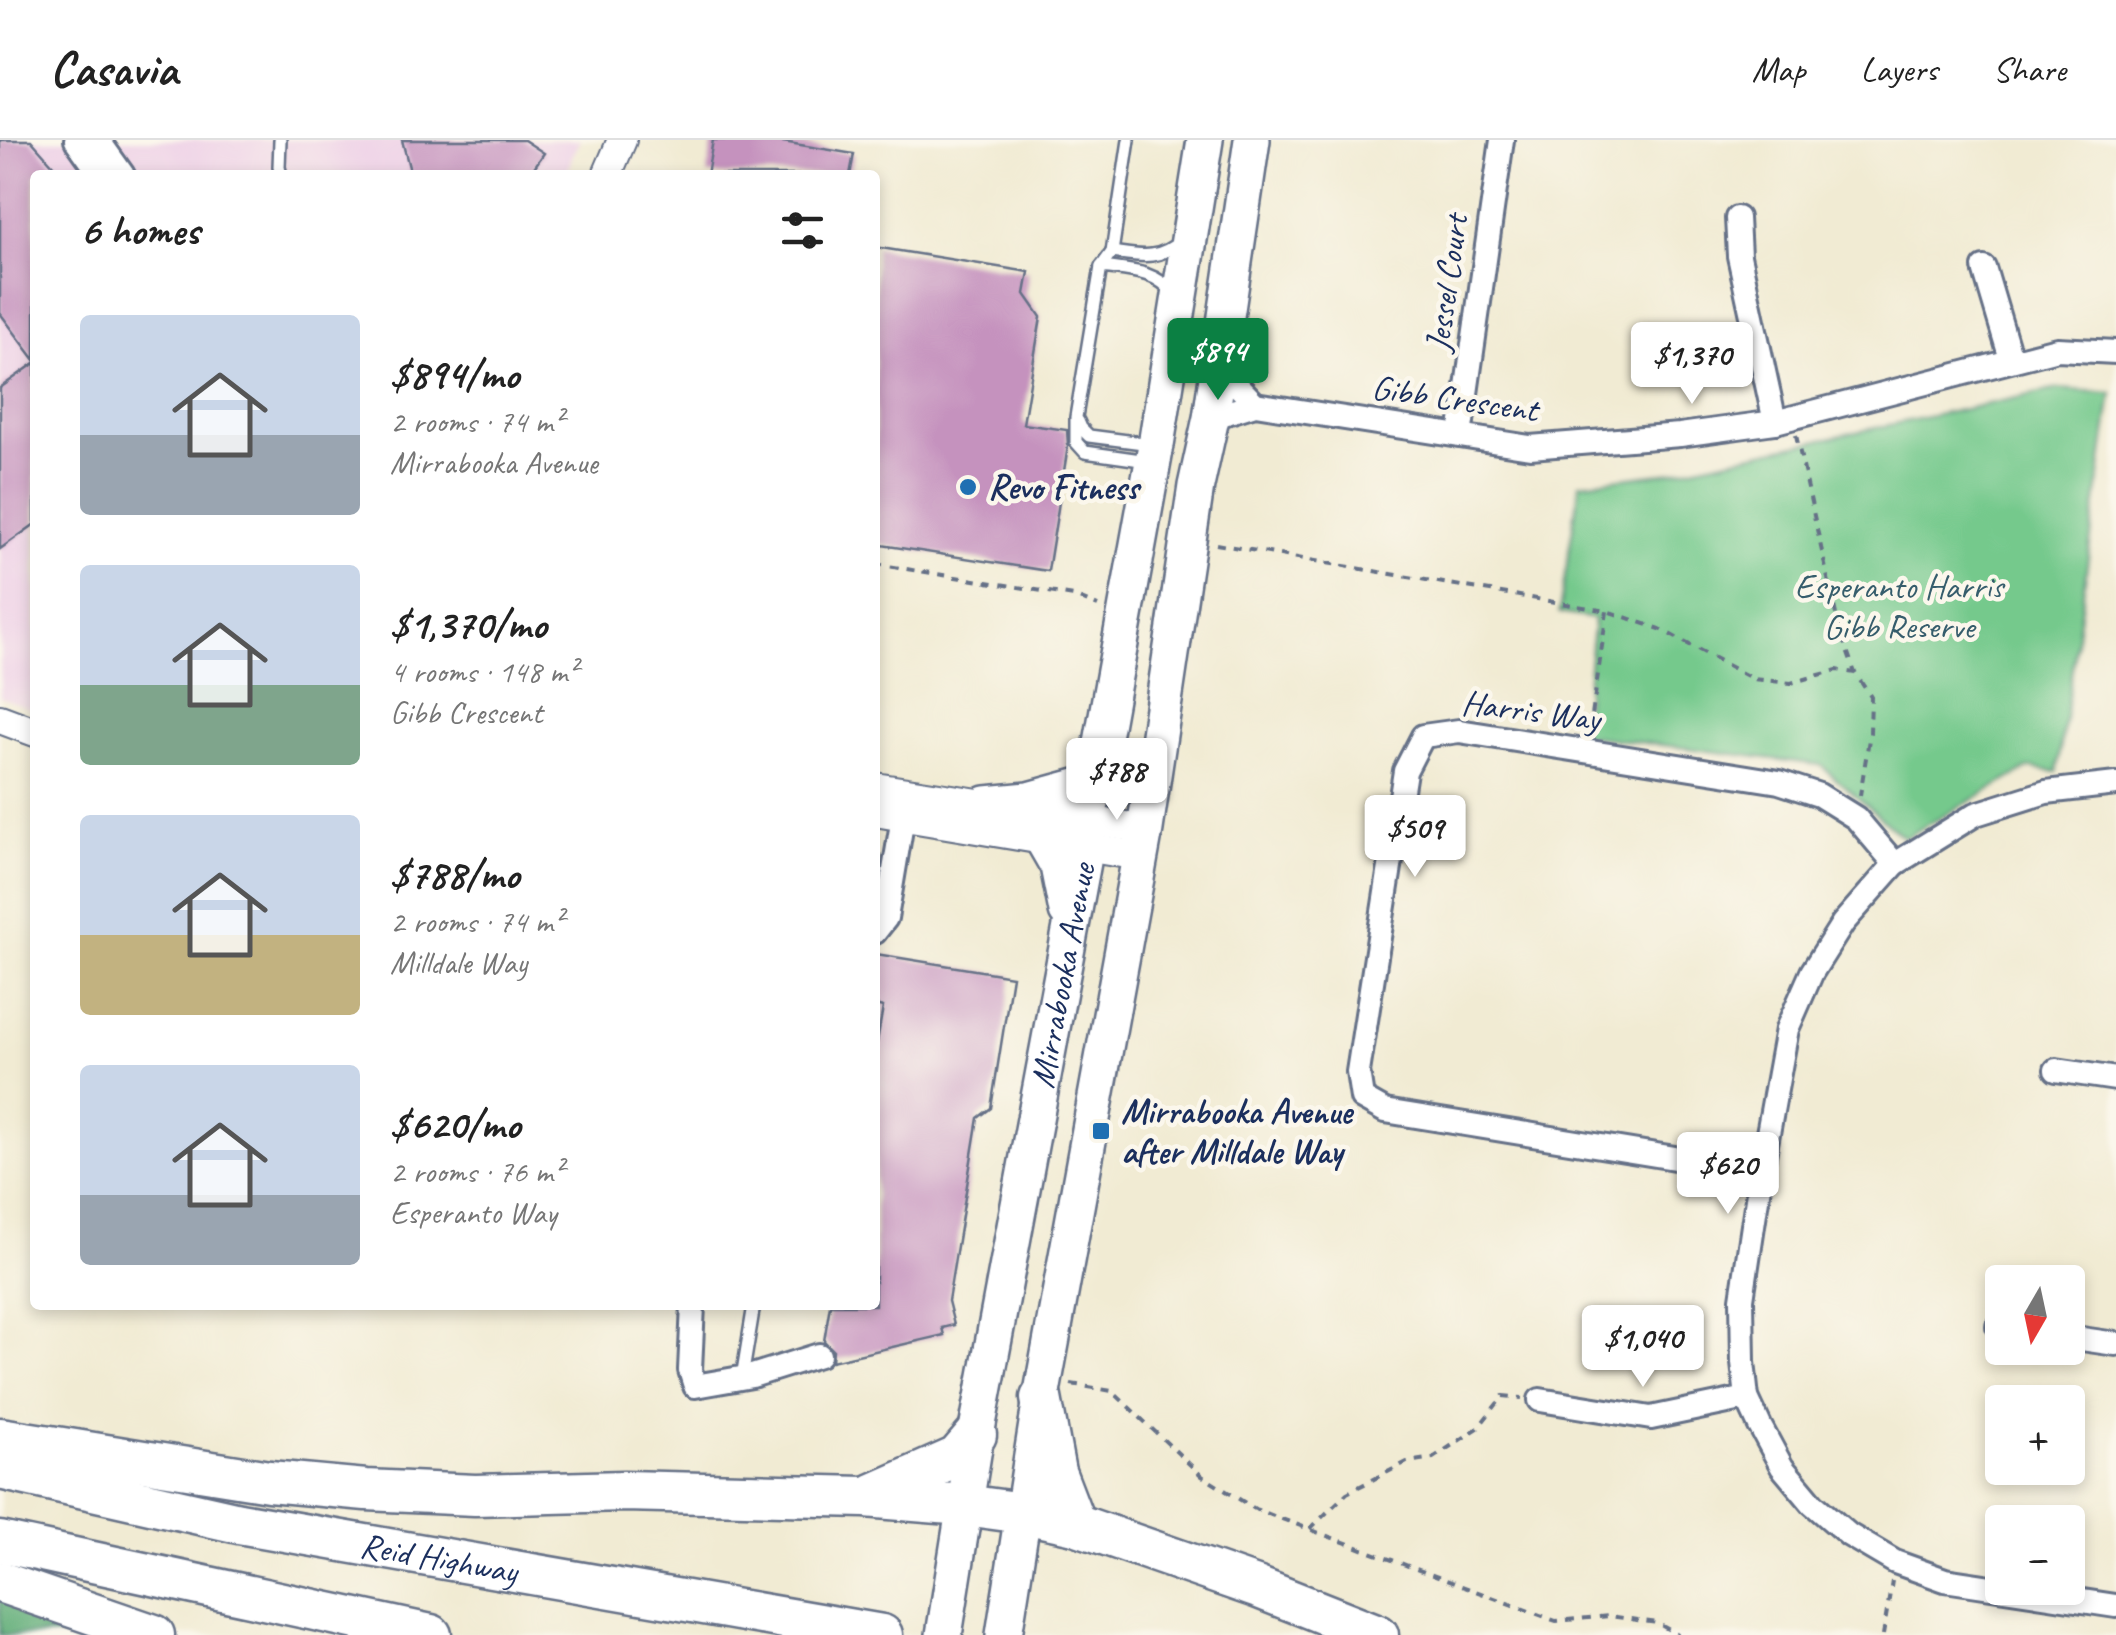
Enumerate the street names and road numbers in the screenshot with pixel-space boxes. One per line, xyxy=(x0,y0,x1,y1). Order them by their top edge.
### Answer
street label: Jessel Court xyxy=(1414,209,1479,356)
street label: Gibb Crescent xyxy=(1369,365,1544,433)
street label: Harris Way xyxy=(1459,680,1606,742)
street label: Mirrabooka Avenue xyxy=(1019,857,1106,1091)
street label: Reid Highway xyxy=(357,1523,523,1594)

